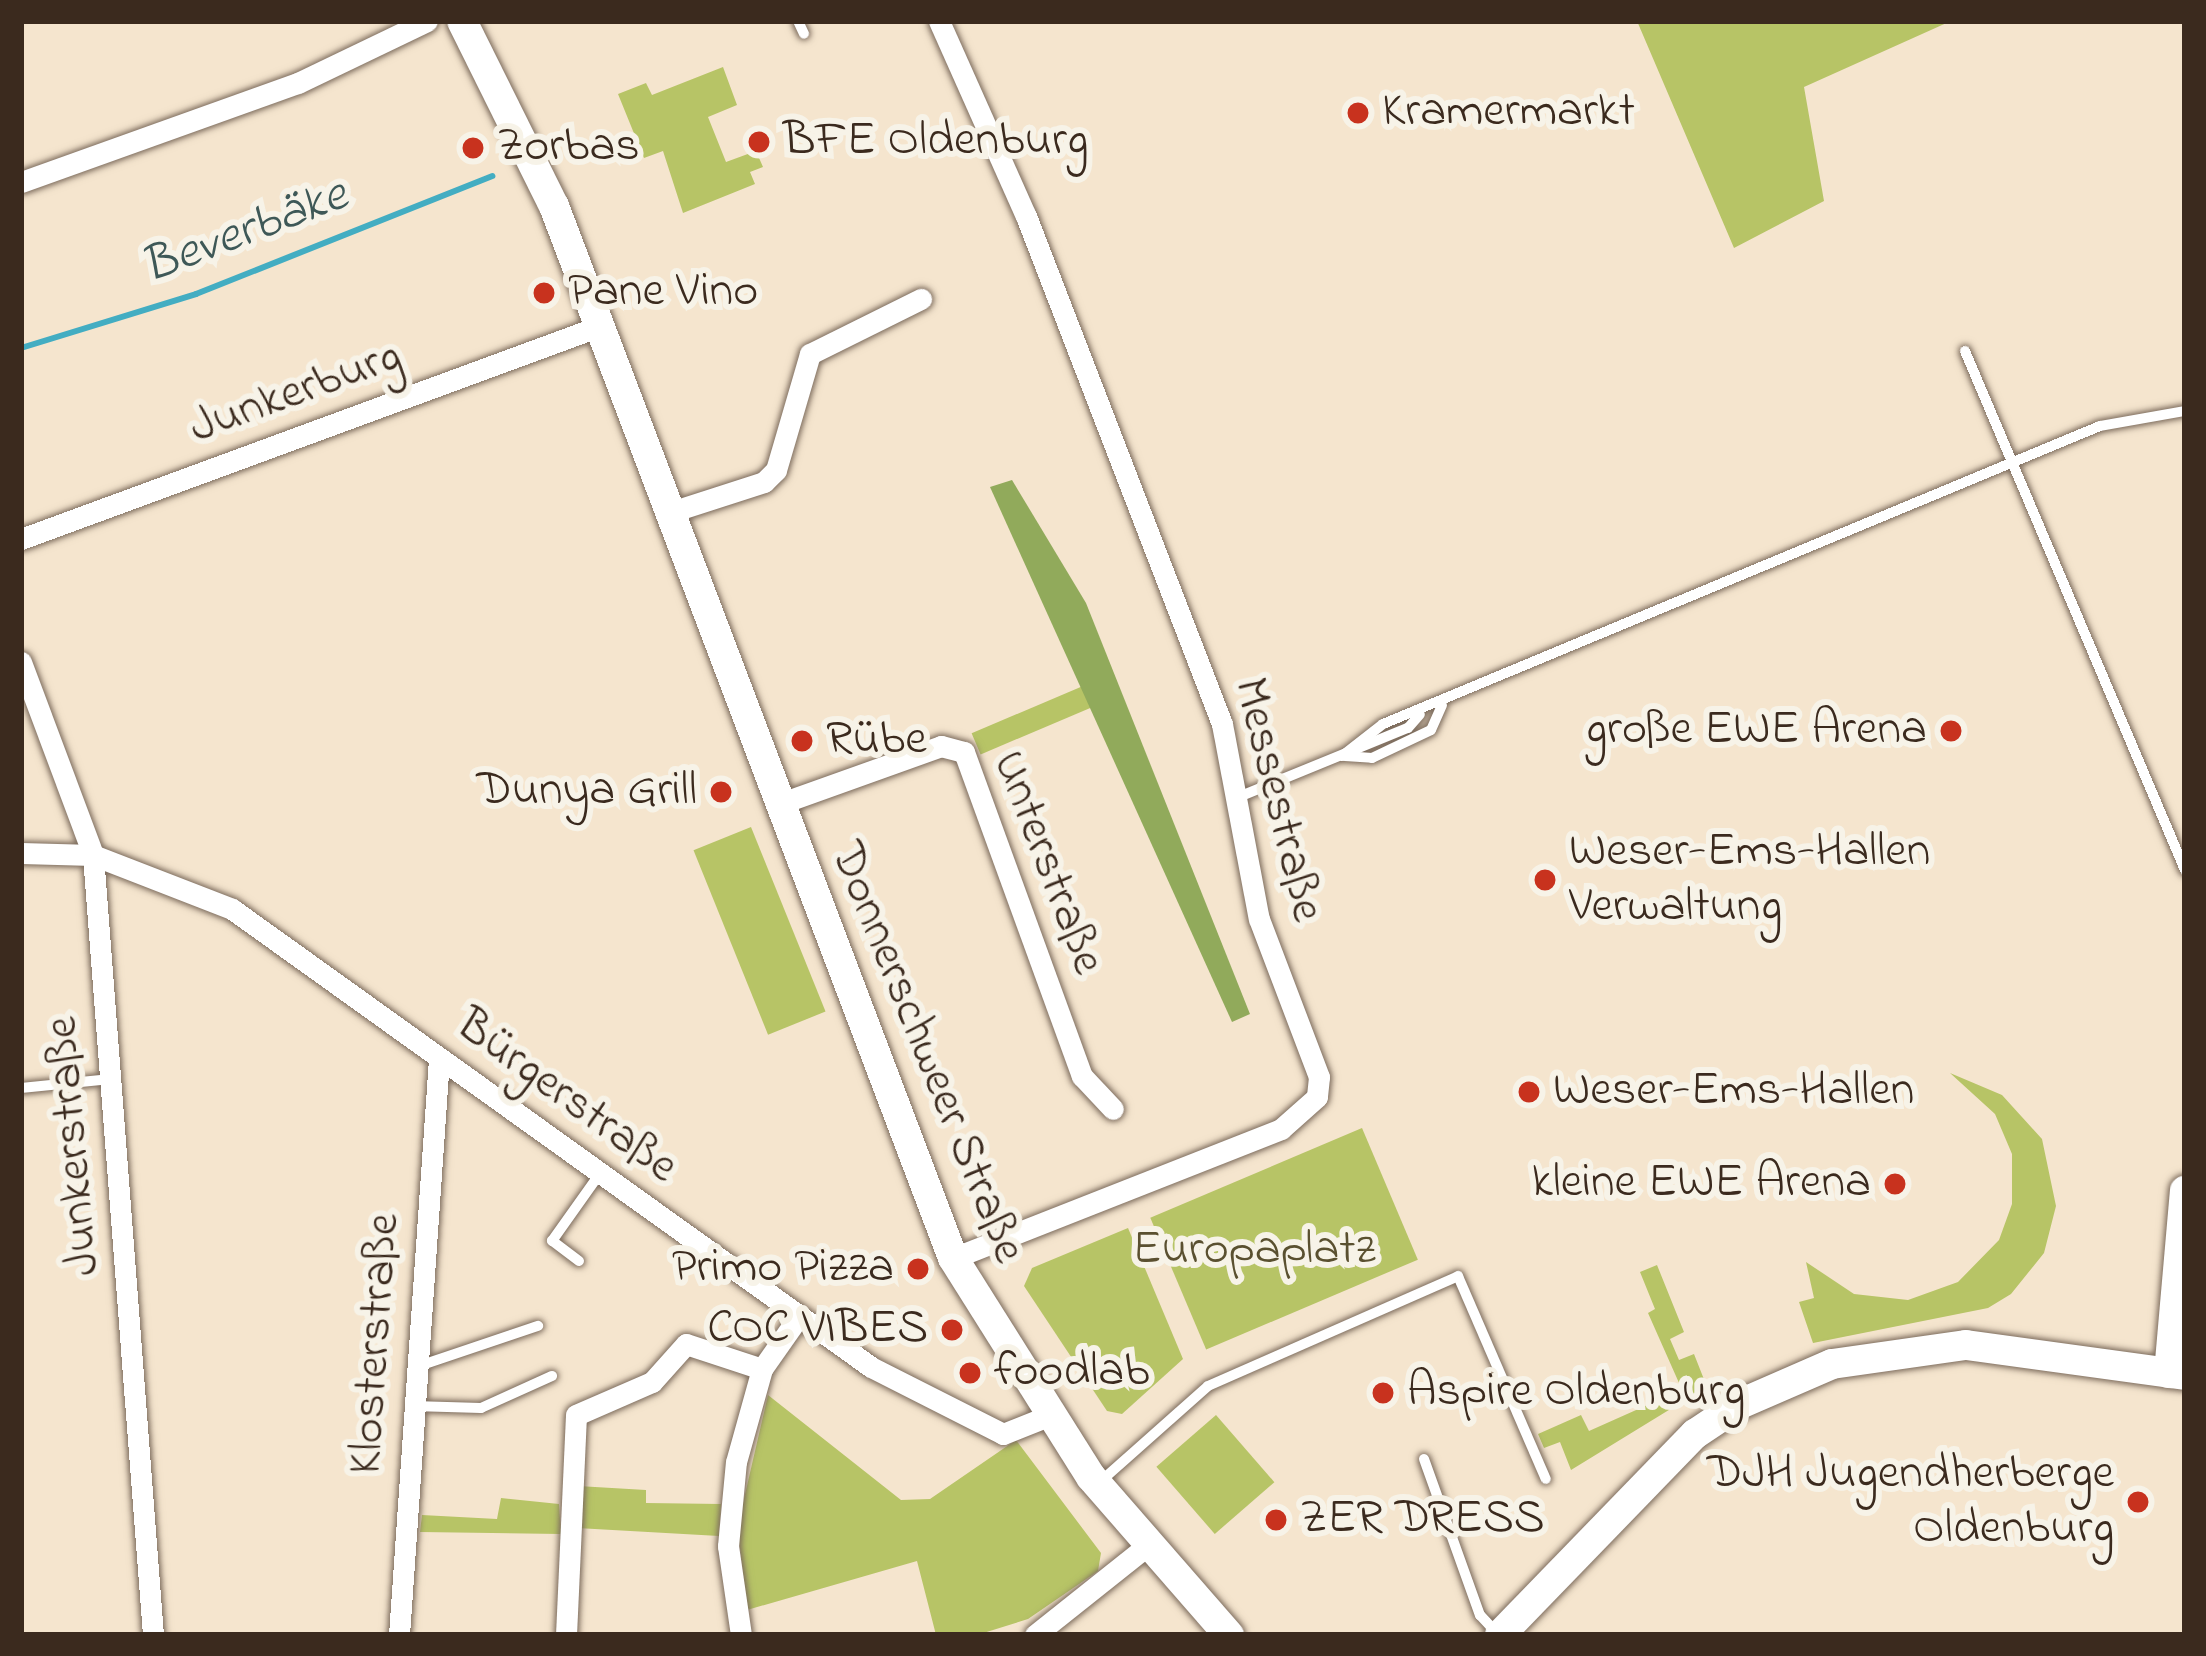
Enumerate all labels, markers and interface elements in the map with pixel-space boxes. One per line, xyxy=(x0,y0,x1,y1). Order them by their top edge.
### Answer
place label: Kramermarkt xyxy=(1382,84,1635,142)
marker: Kramermarkt xyxy=(1345,100,1371,126)
place label: BFE Oldenburg xyxy=(783,113,1088,171)
place label: Zorbas xyxy=(497,119,640,177)
marker: BFE Oldenburg xyxy=(746,129,772,155)
marker: Zorbas xyxy=(460,135,486,161)
water label: Beverbäke xyxy=(134,166,356,300)
place label: Pane Vino xyxy=(568,264,758,322)
marker: Pane Vino xyxy=(531,280,557,306)
street label: Junkerburg xyxy=(182,328,410,458)
street label: Messestraße xyxy=(1219,672,1335,928)
place label: große EWE Arena xyxy=(1585,702,1927,760)
place label: Rübe xyxy=(826,712,927,770)
marker: große EWE Arena xyxy=(1938,718,1964,744)
marker: Rübe xyxy=(789,728,815,754)
street label: Unterstraße xyxy=(978,743,1116,983)
place label: Dunya Grill xyxy=(476,763,697,821)
marker: Dunya Grill xyxy=(708,779,734,805)
place label: Weser-Ems-Hallen Verwaltung xyxy=(1569,823,1930,936)
street label: Donnerschweer Straße xyxy=(815,834,1037,1272)
marker: Weser-Ems-Hallen Verwaltung xyxy=(1532,867,1558,893)
street label: Bürgerstraße xyxy=(444,997,688,1197)
street label: Junkerstraße xyxy=(34,1014,114,1278)
place label: Weser-Ems-Hallen xyxy=(1553,1063,1914,1121)
marker: Weser-Ems-Hallen xyxy=(1516,1079,1542,1105)
place label: kleine EWE Arena xyxy=(1532,1155,1871,1213)
marker: kleine EWE Arena xyxy=(1882,1171,1908,1197)
street label: Klosterstraße xyxy=(338,1212,414,1476)
park label: Europaplatz xyxy=(1132,1222,1376,1280)
place label: Primo Pizza xyxy=(672,1240,894,1298)
marker: Primo Pizza xyxy=(905,1256,931,1282)
place label: COC VIBES xyxy=(707,1301,928,1359)
marker: COC VIBES xyxy=(939,1317,965,1343)
place label: foodlab xyxy=(994,1344,1150,1402)
marker: foodlab xyxy=(957,1360,983,1386)
place label: Aspire Oldenburg xyxy=(1407,1364,1745,1422)
marker: Aspire Oldenburg xyxy=(1370,1380,1396,1406)
place label: DJH Jugendherberge Oldenburg xyxy=(1707,1445,2114,1558)
marker: DJH Jugendherberge Oldenburg xyxy=(2125,1489,2151,1515)
place label: ZER DRESS xyxy=(1300,1491,1545,1549)
marker: ZER DRESS xyxy=(1263,1507,1289,1533)

